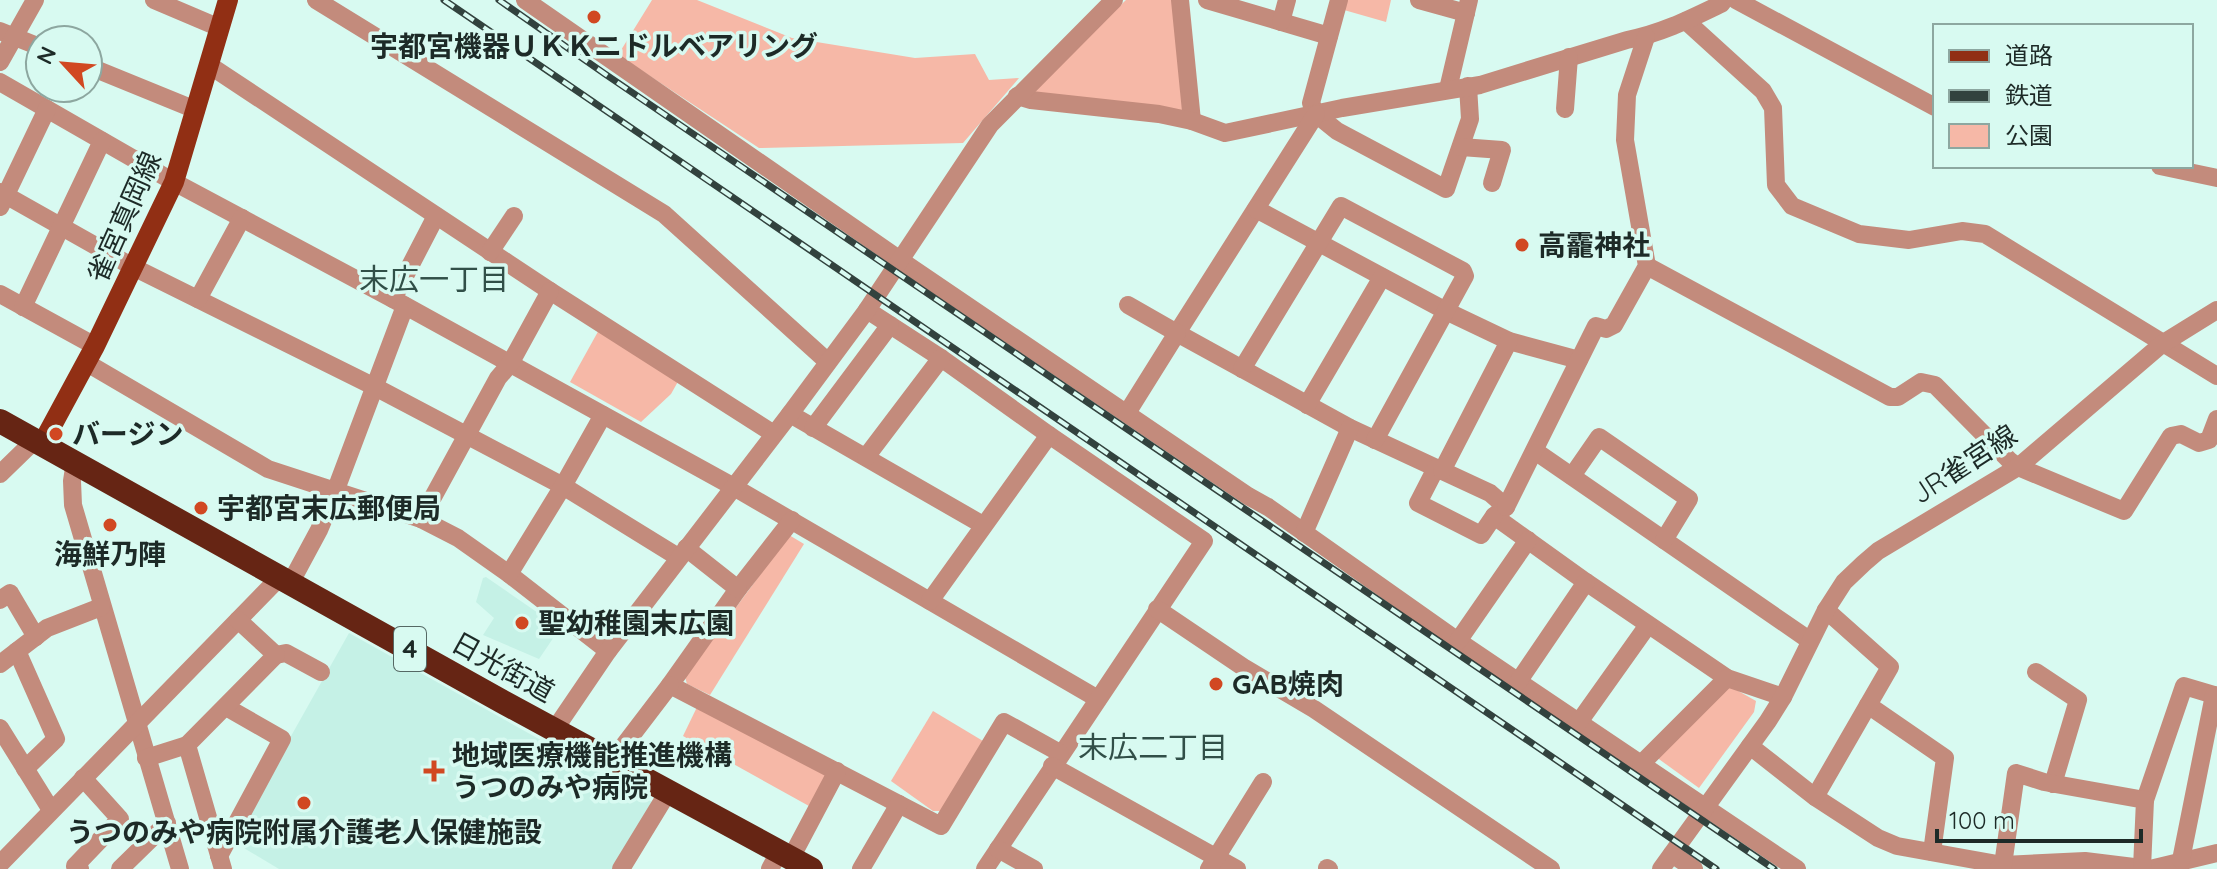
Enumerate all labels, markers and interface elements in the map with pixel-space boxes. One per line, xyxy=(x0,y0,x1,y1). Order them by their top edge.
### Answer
marker: 宇都宮機器ＵＫＫニドルベアリング xyxy=(585,8,603,26)
north arrow xyxy=(24,24,104,104)
legend xyxy=(1933,24,2193,168)
place label: 宇都宮機器ＵＫＫニドルベアリング xyxy=(370,28,818,63)
text: 道路 xyxy=(2005,40,2053,70)
text: N xyxy=(30,42,62,69)
text: 鉄道 xyxy=(2005,80,2053,110)
text: 公園 xyxy=(2005,120,2053,150)
street label: 雀宮真岡線 xyxy=(79,146,168,288)
place label: 高靇神社 xyxy=(1538,227,1650,262)
marker: 高靇神社 xyxy=(1513,236,1531,254)
district label: 末広一丁目 xyxy=(359,260,509,298)
place label: バージン xyxy=(72,416,183,451)
street label: JR雀宮線 xyxy=(1904,417,2023,511)
marker: バージン xyxy=(47,425,65,443)
place label: 宇都宮末広郵便局 xyxy=(217,490,441,525)
marker: 宇都宮末広郵便局 xyxy=(192,499,210,517)
marker: 海鮮乃陣 xyxy=(101,516,119,534)
place label: 海鮮乃陣 xyxy=(54,536,166,571)
place label: 聖幼稚園末広園 xyxy=(538,605,734,640)
marker: 聖幼稚園末広園 xyxy=(513,614,531,632)
street label: 日光街道 xyxy=(446,624,561,709)
road number: 4 xyxy=(394,627,426,671)
place label: GAB焼肉 xyxy=(1232,666,1344,701)
marker: GAB焼肉 xyxy=(1207,675,1225,693)
district label: 末広二丁目 xyxy=(1078,728,1228,766)
place label: 地域医療機能推進機構 うつのみや病院 xyxy=(452,737,732,804)
marker: 地域医療機能推進機構 うつのみや病院 xyxy=(423,760,445,782)
scale bar xyxy=(1937,793,2141,843)
marker: うつのみや病院附属介護老人保健施設 xyxy=(295,794,313,812)
text: 100 m xyxy=(1949,805,2015,835)
place label: うつのみや病院附属介護老人保健施設 xyxy=(66,814,542,849)

